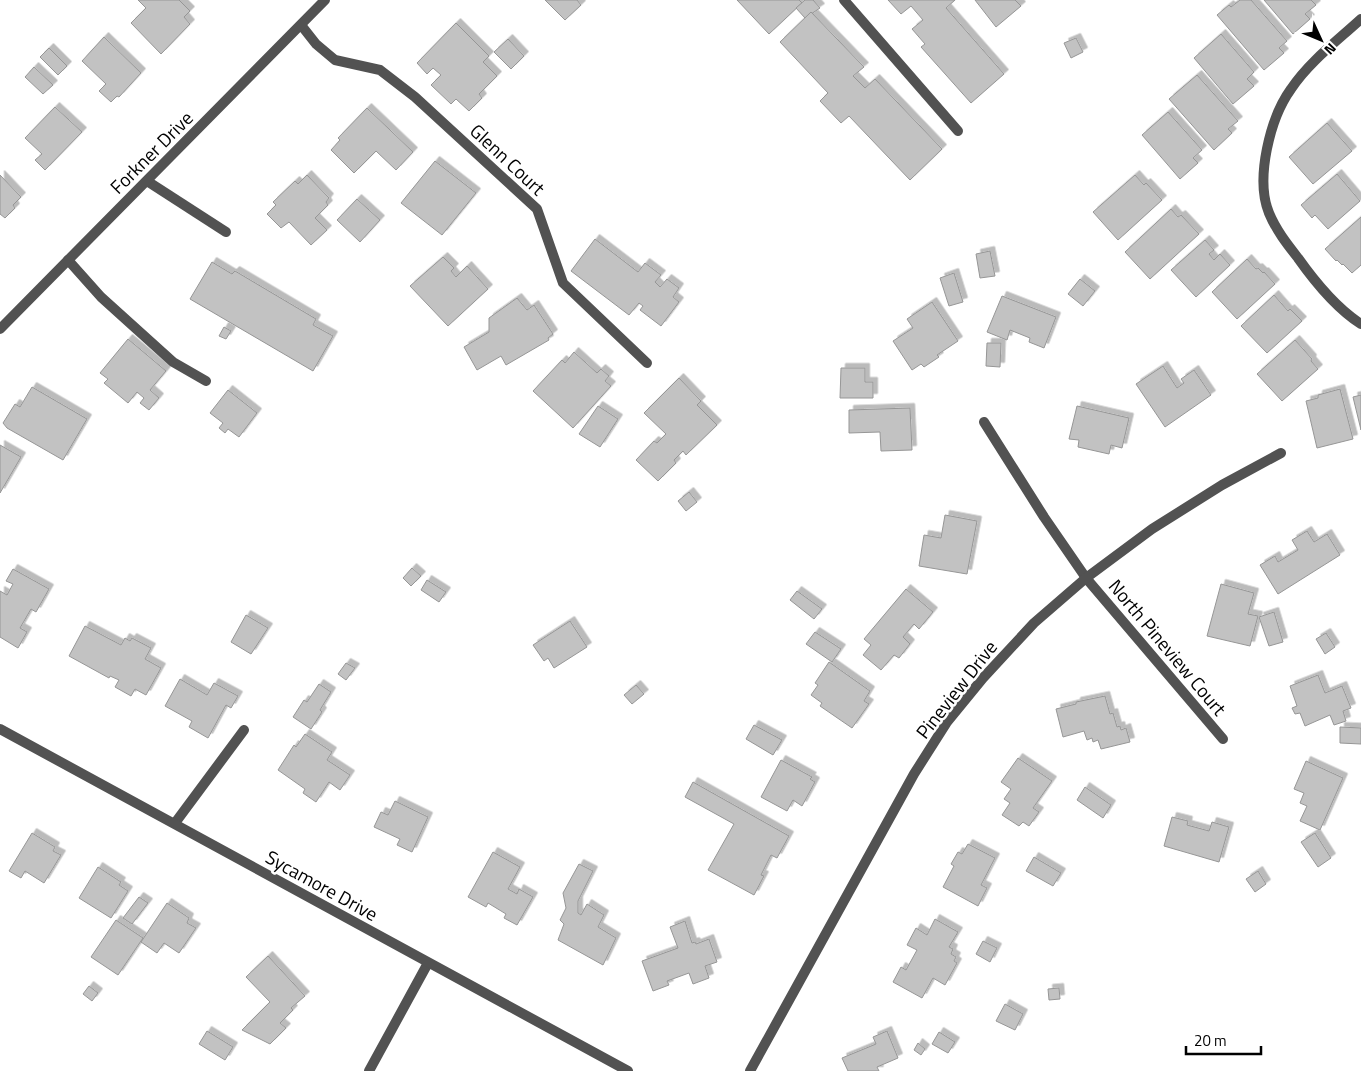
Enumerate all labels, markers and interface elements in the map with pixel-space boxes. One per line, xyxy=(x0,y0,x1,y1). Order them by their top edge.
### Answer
north arrow xyxy=(1296,15,1346,65)
text: N xyxy=(1320,39,1342,60)
street label: Forkner Drive xyxy=(103,104,199,200)
street label: Glenn Court xyxy=(464,116,552,202)
street label: North Pineview Court xyxy=(1102,572,1234,722)
street label: Pineview Drive xyxy=(908,634,1004,744)
street label: Sycamore Drive xyxy=(261,842,383,928)
scale bar xyxy=(1186,1024,1261,1056)
text: 20 m xyxy=(1194,1029,1227,1052)

